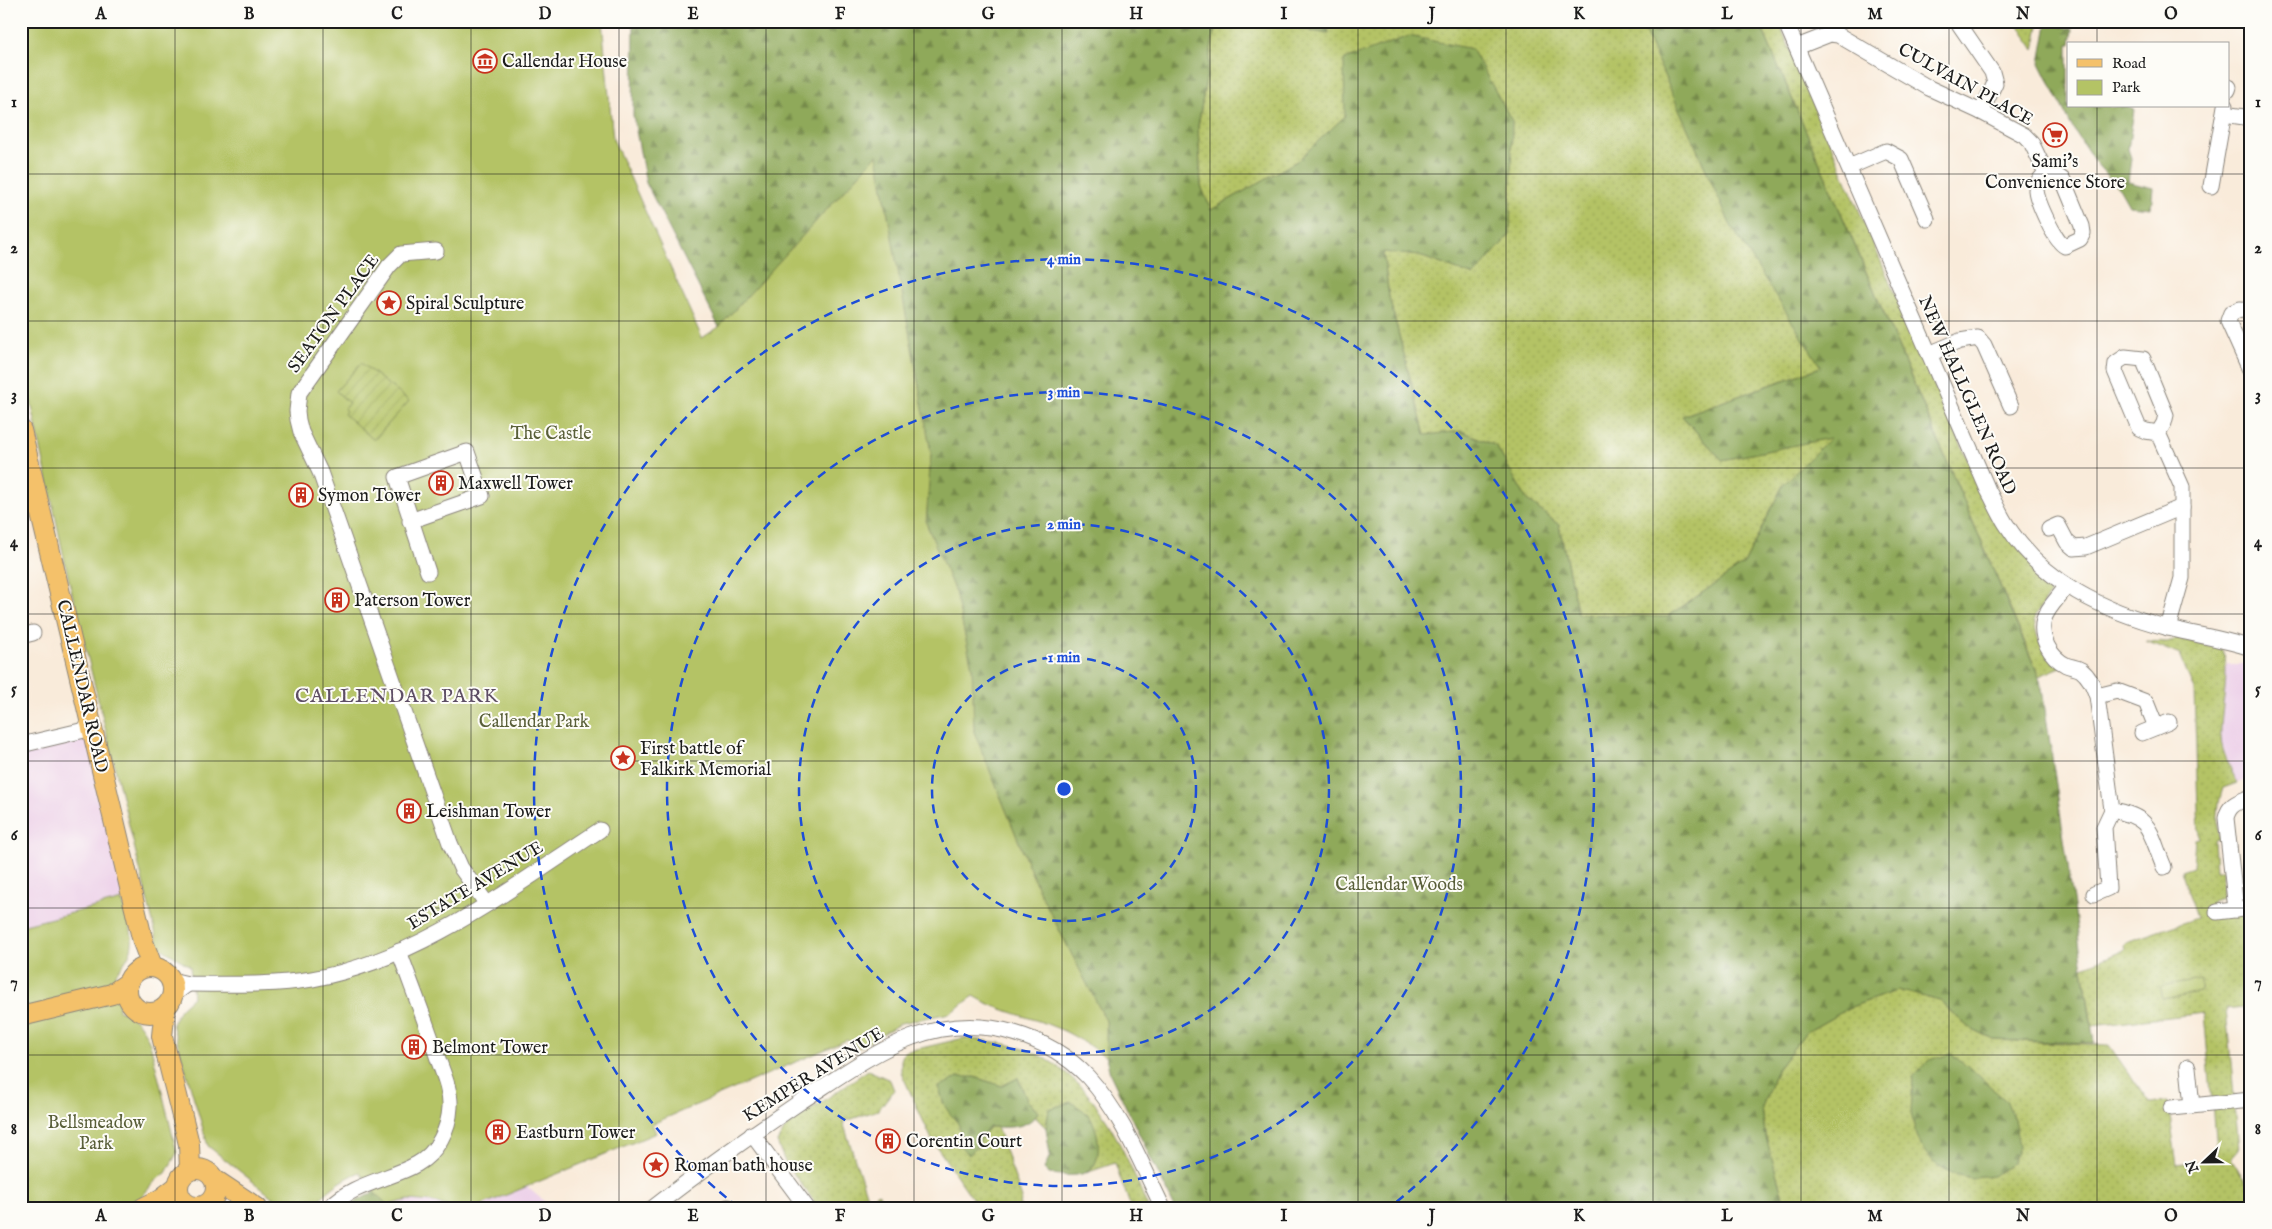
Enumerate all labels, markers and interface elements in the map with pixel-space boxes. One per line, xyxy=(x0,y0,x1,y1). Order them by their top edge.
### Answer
text: A xyxy=(95,5,108,25)
text: B xyxy=(244,5,255,25)
text: C xyxy=(391,5,403,25)
text: D xyxy=(539,5,552,25)
text: E xyxy=(687,5,699,25)
text: F xyxy=(835,5,846,25)
text: G xyxy=(982,5,995,25)
text: H xyxy=(1129,5,1143,25)
text: I xyxy=(1281,5,1288,25)
text: J xyxy=(1427,5,1436,25)
text: K xyxy=(1573,5,1586,25)
text: L xyxy=(1721,5,1733,25)
text: M xyxy=(1867,5,1883,25)
text: N xyxy=(2015,5,2030,25)
text: O xyxy=(2164,5,2178,25)
street label: CULVAIN PLACE xyxy=(1894,39,2037,132)
legend xyxy=(2067,42,2230,108)
museum icon: Callendar House xyxy=(472,48,498,74)
place label: Callendar House xyxy=(502,51,627,74)
text: Road xyxy=(2112,54,2147,73)
text: Park xyxy=(2112,78,2142,97)
text: 1 xyxy=(11,93,17,113)
text: 1 xyxy=(2255,93,2261,113)
supermarket icon: Sami's Convenience Store xyxy=(2042,122,2068,148)
place label: Sami's Convenience Store xyxy=(1985,151,2125,195)
text: 2 xyxy=(10,239,18,259)
text: 2 xyxy=(2254,239,2262,259)
street label: SEATON PLACE xyxy=(283,250,385,378)
text: 4 min xyxy=(1047,250,1081,269)
place icon: Spiral Sculpture xyxy=(376,290,402,316)
street label: NEW HALLGLEN ROAD xyxy=(1912,292,2021,499)
place label: Spiral Sculpture xyxy=(406,293,524,316)
text: 3 min xyxy=(1048,383,1080,402)
text: 3 xyxy=(11,386,17,406)
text: 3 xyxy=(2255,386,2261,406)
park label: The Castle xyxy=(510,423,592,446)
building icon: Maxwell Tower xyxy=(428,470,454,496)
place label: Maxwell Tower xyxy=(458,473,573,496)
building icon: Symon Tower xyxy=(288,482,314,508)
place label: Symon Tower xyxy=(318,485,421,508)
text: 2 min xyxy=(1047,515,1081,534)
text: 4 xyxy=(10,533,19,553)
text: 4 xyxy=(2254,533,2263,553)
building icon: Paterson Tower xyxy=(324,587,350,613)
place label: Paterson Tower xyxy=(354,590,471,613)
street label: CALLENDAR ROAD xyxy=(50,598,113,775)
text: 1 min xyxy=(1048,648,1080,667)
text: 5 xyxy=(11,680,17,700)
text: 5 xyxy=(2255,680,2261,700)
district label: CALLENDAR PARK xyxy=(295,684,499,709)
park label: Callendar Park xyxy=(479,711,590,734)
place label: First battle of Falkirk Memorial xyxy=(640,738,771,782)
place icon: First battle of Falkirk Memorial xyxy=(610,745,636,771)
centre of rings xyxy=(1055,780,1073,798)
building icon: Leishman Tower xyxy=(396,798,422,824)
place label: Leishman Tower xyxy=(426,801,551,824)
text: 6 xyxy=(11,826,19,846)
text: 6 xyxy=(2255,826,2263,846)
street label: ESTATE AVENUE xyxy=(404,837,548,936)
park label: Callendar Woods xyxy=(1335,874,1463,897)
text: 7 xyxy=(10,973,18,993)
text: 7 xyxy=(2254,973,2262,993)
street label: KEMPER AVENUE xyxy=(739,1023,888,1128)
building icon: Belmont Tower xyxy=(401,1034,427,1060)
place label: Belmont Tower xyxy=(432,1037,548,1060)
park label: Bellsmeadow Park xyxy=(47,1112,146,1156)
building icon: Eastburn Tower xyxy=(485,1119,511,1145)
text: 8 xyxy=(11,1120,17,1140)
text: 8 xyxy=(2255,1120,2261,1140)
place label: Eastburn Tower xyxy=(516,1122,636,1145)
building icon: Corentin Court xyxy=(875,1128,901,1154)
place label: Corentin Court xyxy=(906,1131,1022,1154)
north arrow xyxy=(2180,1136,2230,1186)
place icon: Roman bath house xyxy=(643,1152,669,1178)
place label: Roman bath house xyxy=(674,1155,813,1178)
text: N xyxy=(2182,1158,2204,1176)
text: A xyxy=(95,1207,108,1227)
text: B xyxy=(244,1207,255,1227)
text: C xyxy=(391,1207,403,1227)
text: D xyxy=(539,1207,552,1227)
text: E xyxy=(687,1207,699,1227)
text: F xyxy=(835,1207,846,1227)
text: G xyxy=(982,1207,995,1227)
text: H xyxy=(1129,1207,1143,1227)
text: I xyxy=(1281,1207,1288,1227)
text: J xyxy=(1427,1207,1436,1227)
text: K xyxy=(1573,1207,1586,1227)
text: L xyxy=(1721,1207,1733,1227)
text: M xyxy=(1867,1207,1883,1227)
text: N xyxy=(2015,1207,2030,1227)
text: O xyxy=(2164,1207,2178,1227)

